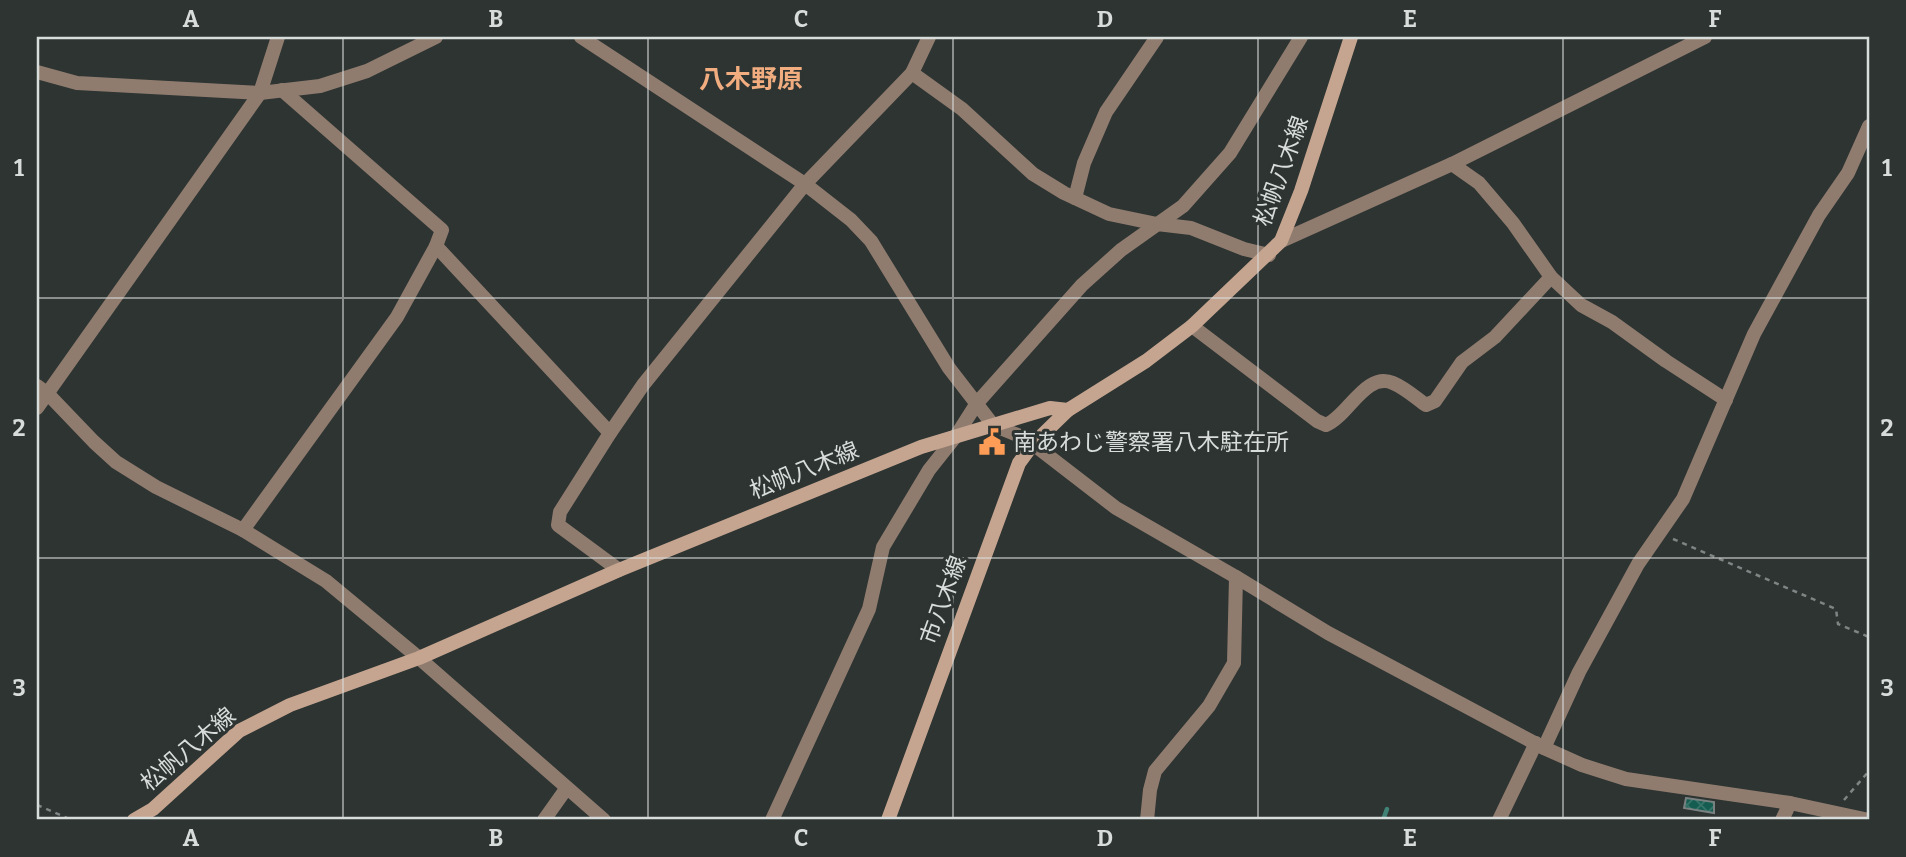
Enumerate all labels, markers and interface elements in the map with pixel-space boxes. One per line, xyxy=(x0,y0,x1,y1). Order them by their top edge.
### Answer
text: A xyxy=(183,5,200,33)
text: B xyxy=(489,5,503,33)
text: C xyxy=(794,5,808,33)
text: D xyxy=(1097,5,1113,33)
text: E xyxy=(1403,5,1417,33)
text: F xyxy=(1709,5,1722,33)
district label: 八木野原 xyxy=(699,64,803,95)
street label: 松帆八木線 xyxy=(1248,112,1314,230)
text: 1 xyxy=(14,154,24,182)
text: 1 xyxy=(1882,154,1892,182)
text: 2 xyxy=(13,414,26,442)
text: 2 xyxy=(1881,414,1894,442)
public building icon: 南あわじ警察署八木駐在所 xyxy=(977,427,1007,457)
place label: 南あわじ警察署八木駐在所 xyxy=(1013,428,1289,456)
street label: 松帆八木線 xyxy=(745,435,863,505)
street label: 市八木線 xyxy=(914,552,972,648)
text: 3 xyxy=(12,674,26,702)
text: 3 xyxy=(1880,674,1894,702)
street label: 松帆八木線 xyxy=(135,701,241,797)
text: A xyxy=(183,824,200,852)
text: B xyxy=(489,824,503,852)
text: C xyxy=(794,824,808,852)
text: D xyxy=(1097,824,1113,852)
text: E xyxy=(1403,824,1417,852)
text: F xyxy=(1709,824,1722,852)

